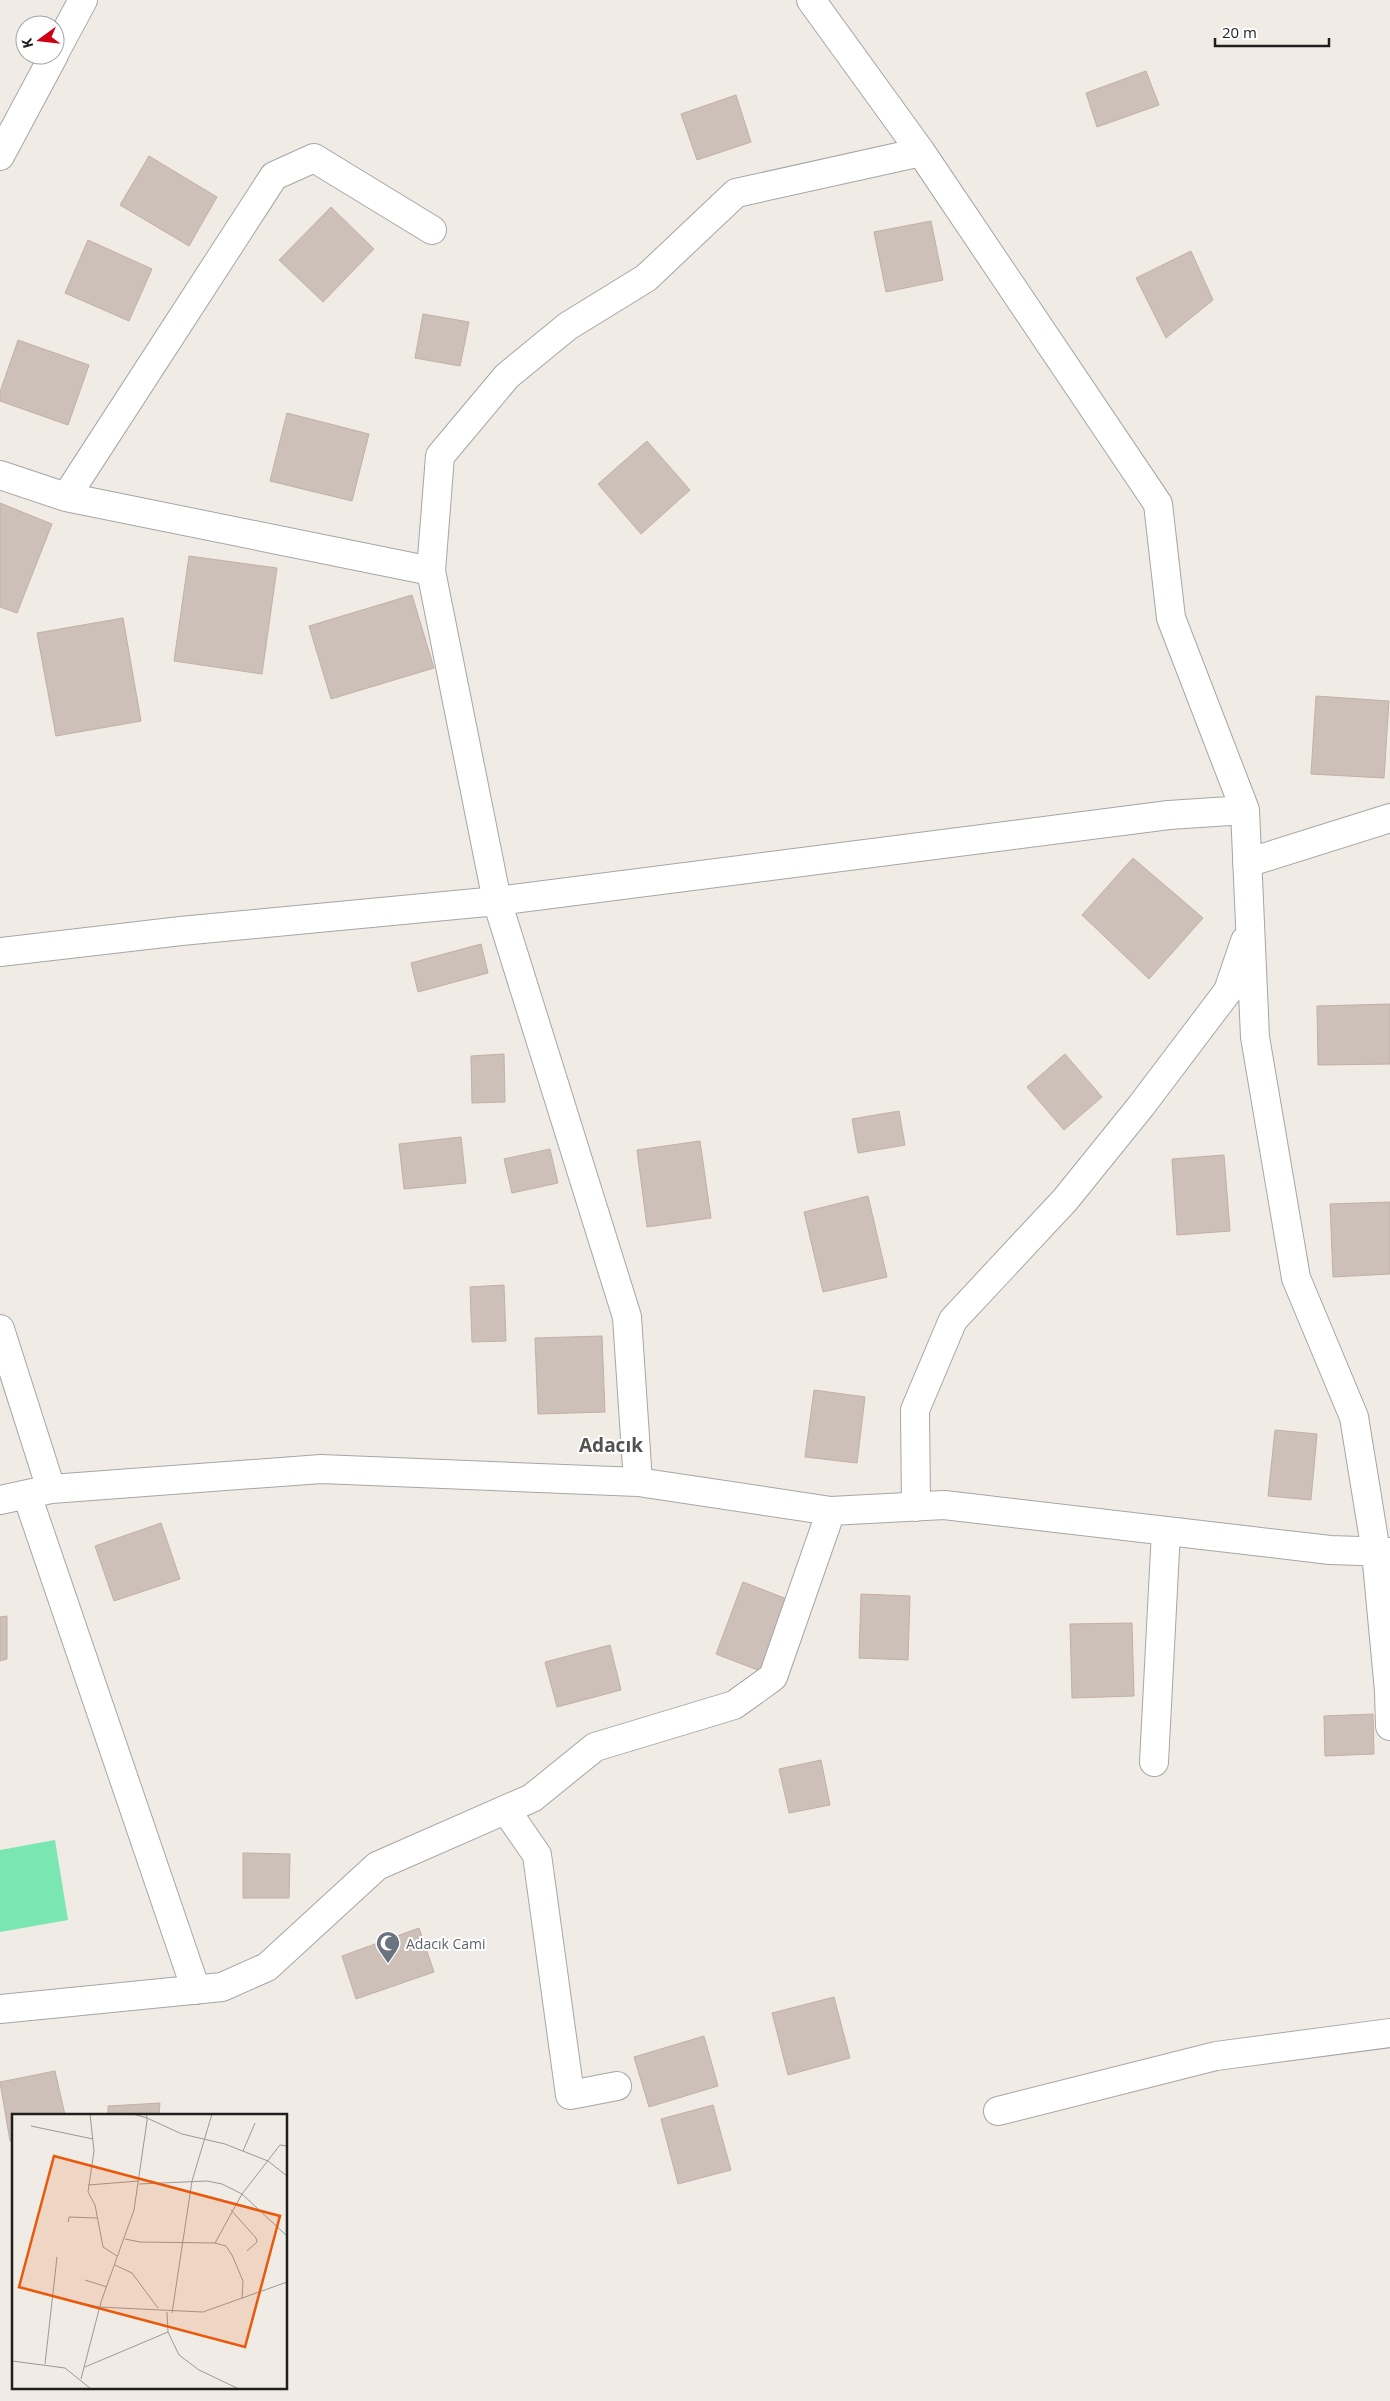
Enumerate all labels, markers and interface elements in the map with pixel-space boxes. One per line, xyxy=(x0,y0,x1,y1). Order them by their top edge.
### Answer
north arrow xyxy=(15,15,65,65)
scale bar xyxy=(1215,15,1329,47)
text: 20 m xyxy=(1222,22,1257,42)
text: K xyxy=(16,36,37,50)
district label: Adacık xyxy=(579,1432,643,1458)
mosque icon: Adacık Cami xyxy=(375,1930,401,1964)
place label: Adacık Cami xyxy=(406,1934,486,1953)
inset map xyxy=(12,2114,288,2388)

